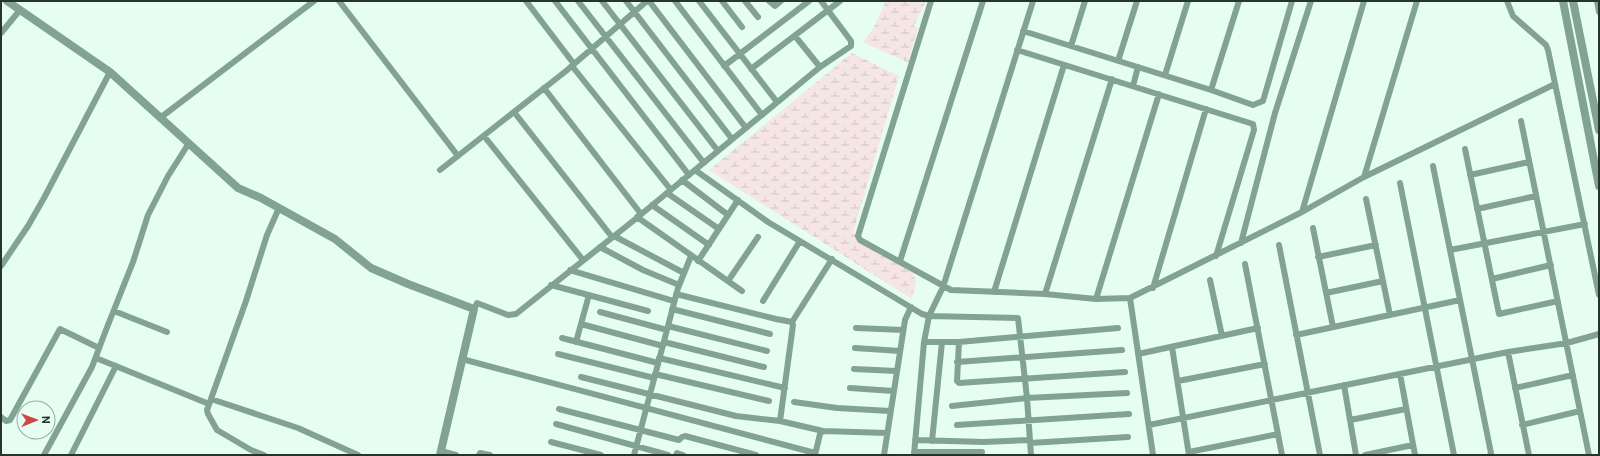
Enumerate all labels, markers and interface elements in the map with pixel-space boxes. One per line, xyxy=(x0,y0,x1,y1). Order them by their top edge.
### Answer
north arrow xyxy=(16,400,56,440)
text: N xyxy=(39,416,52,424)

